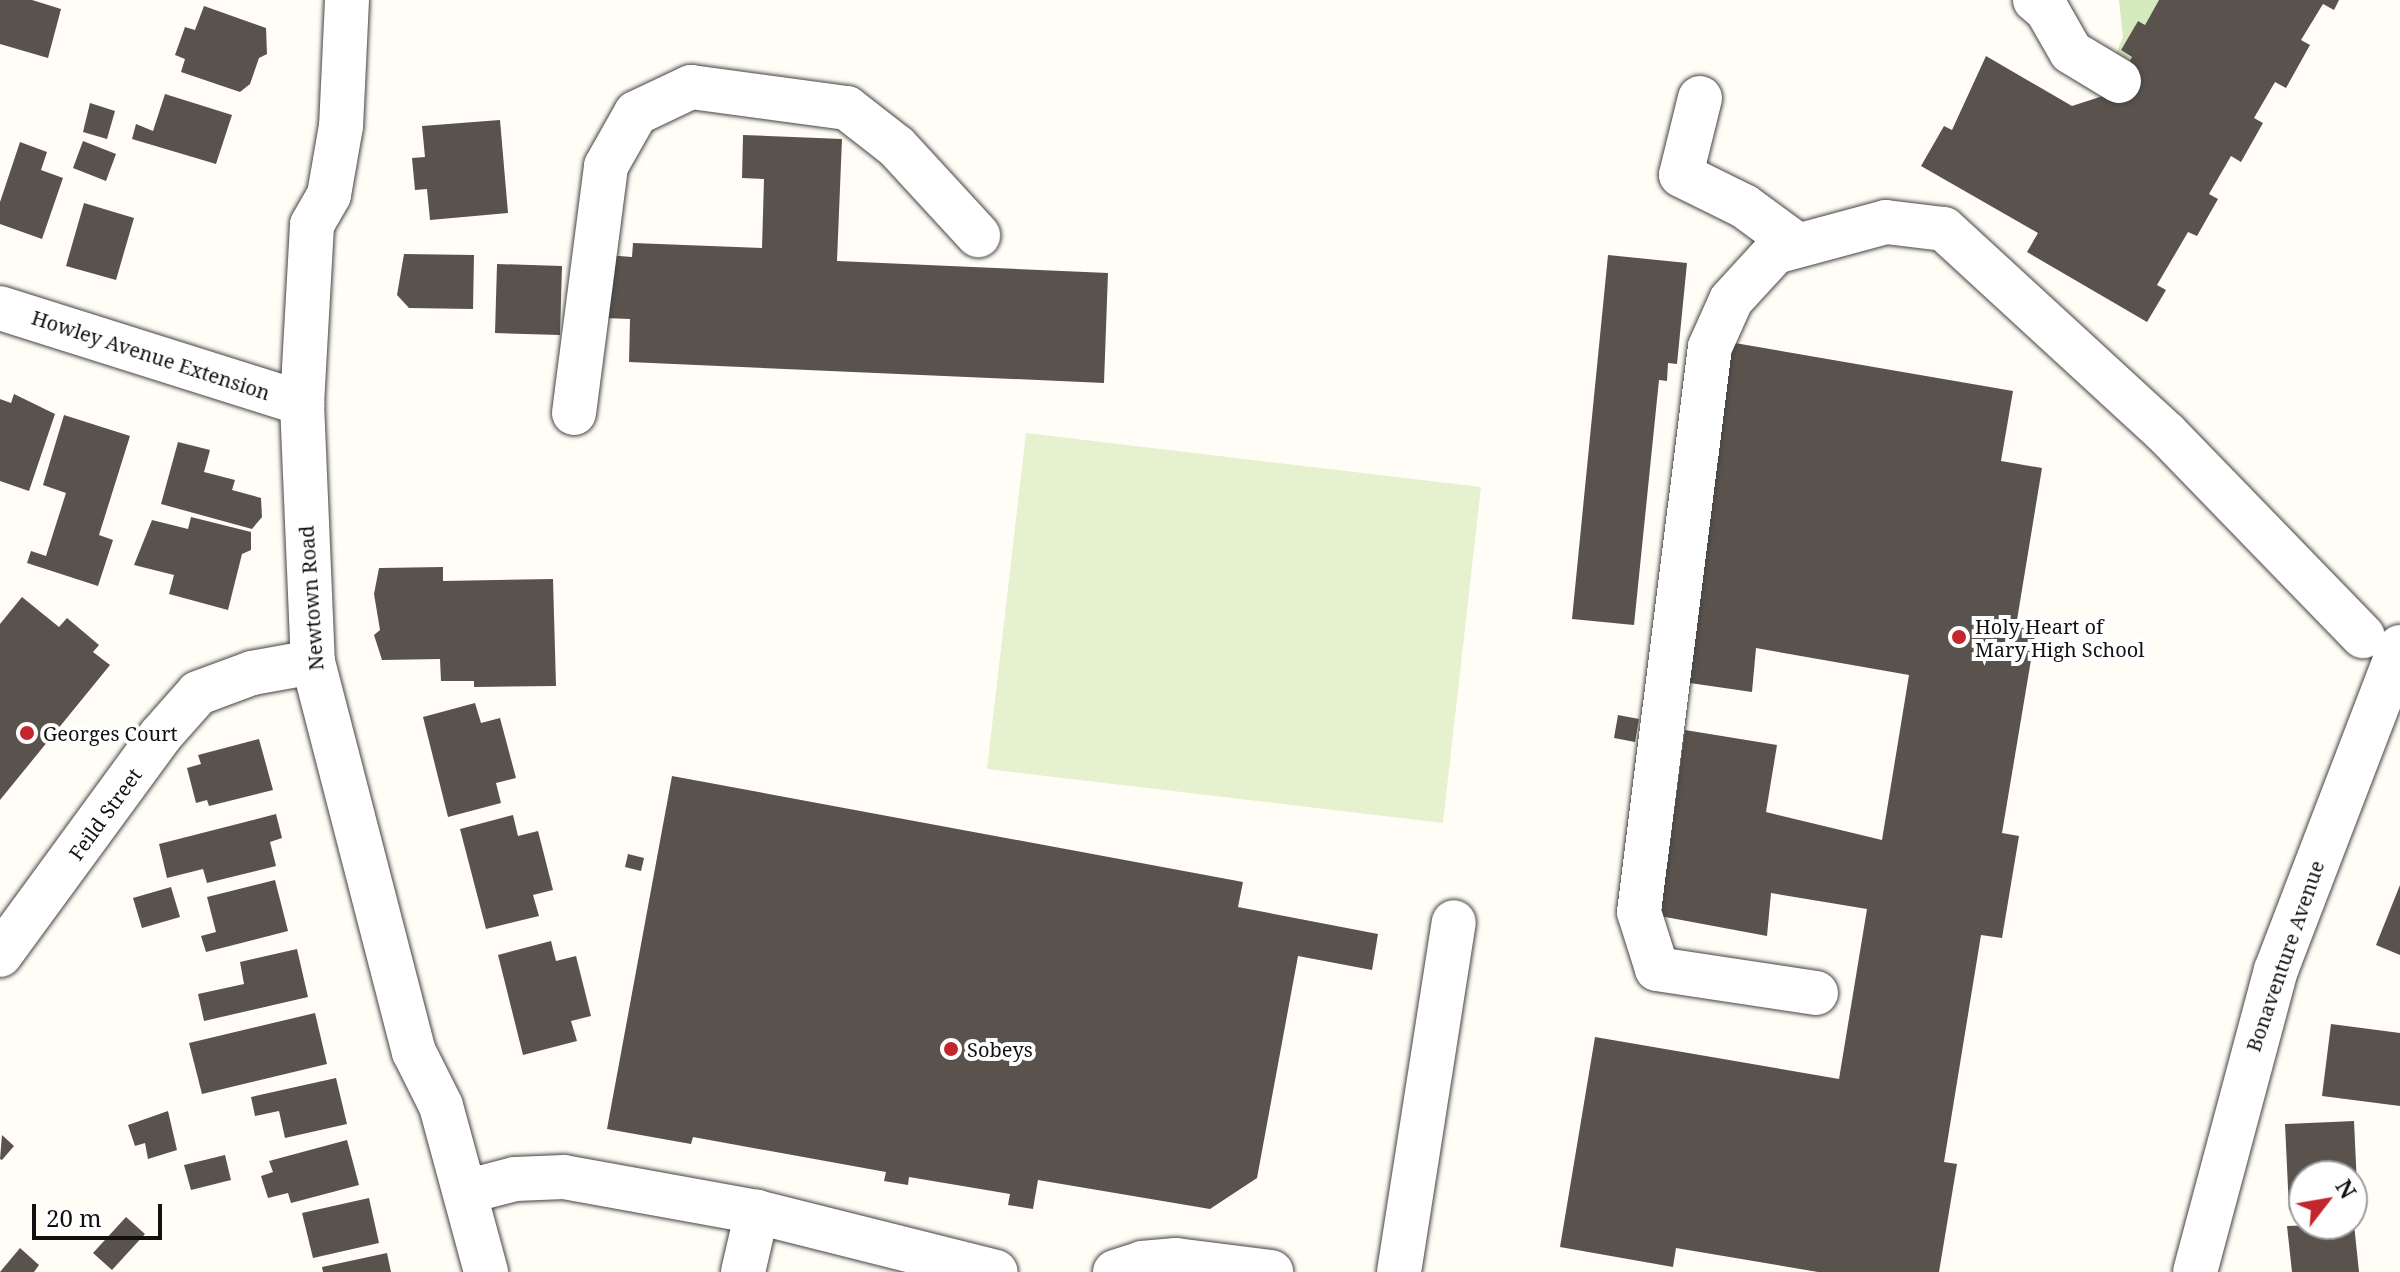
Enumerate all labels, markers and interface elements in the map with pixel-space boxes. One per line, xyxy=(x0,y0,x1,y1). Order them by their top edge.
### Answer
street label: Howley Avenue Extension xyxy=(29,305,273,405)
street label: Newtown Road xyxy=(294,525,328,671)
place label: Holy Heart of Mary High School xyxy=(1975,614,2145,661)
marker: Holy Heart of Mary High School xyxy=(1950,628,1968,646)
place label: Georges Court xyxy=(43,721,178,745)
marker: Georges Court xyxy=(18,724,36,742)
street label: Feild Street xyxy=(64,763,146,865)
street label: Bonaventure Avenue xyxy=(2241,857,2329,1055)
place label: Sobeys xyxy=(967,1037,1033,1061)
marker: Sobeys xyxy=(942,1040,960,1058)
north arrow xyxy=(2288,1160,2368,1240)
text: N xyxy=(2330,1174,2364,1204)
scale bar xyxy=(36,1188,166,1238)
text: 20 m xyxy=(46,1201,102,1234)

